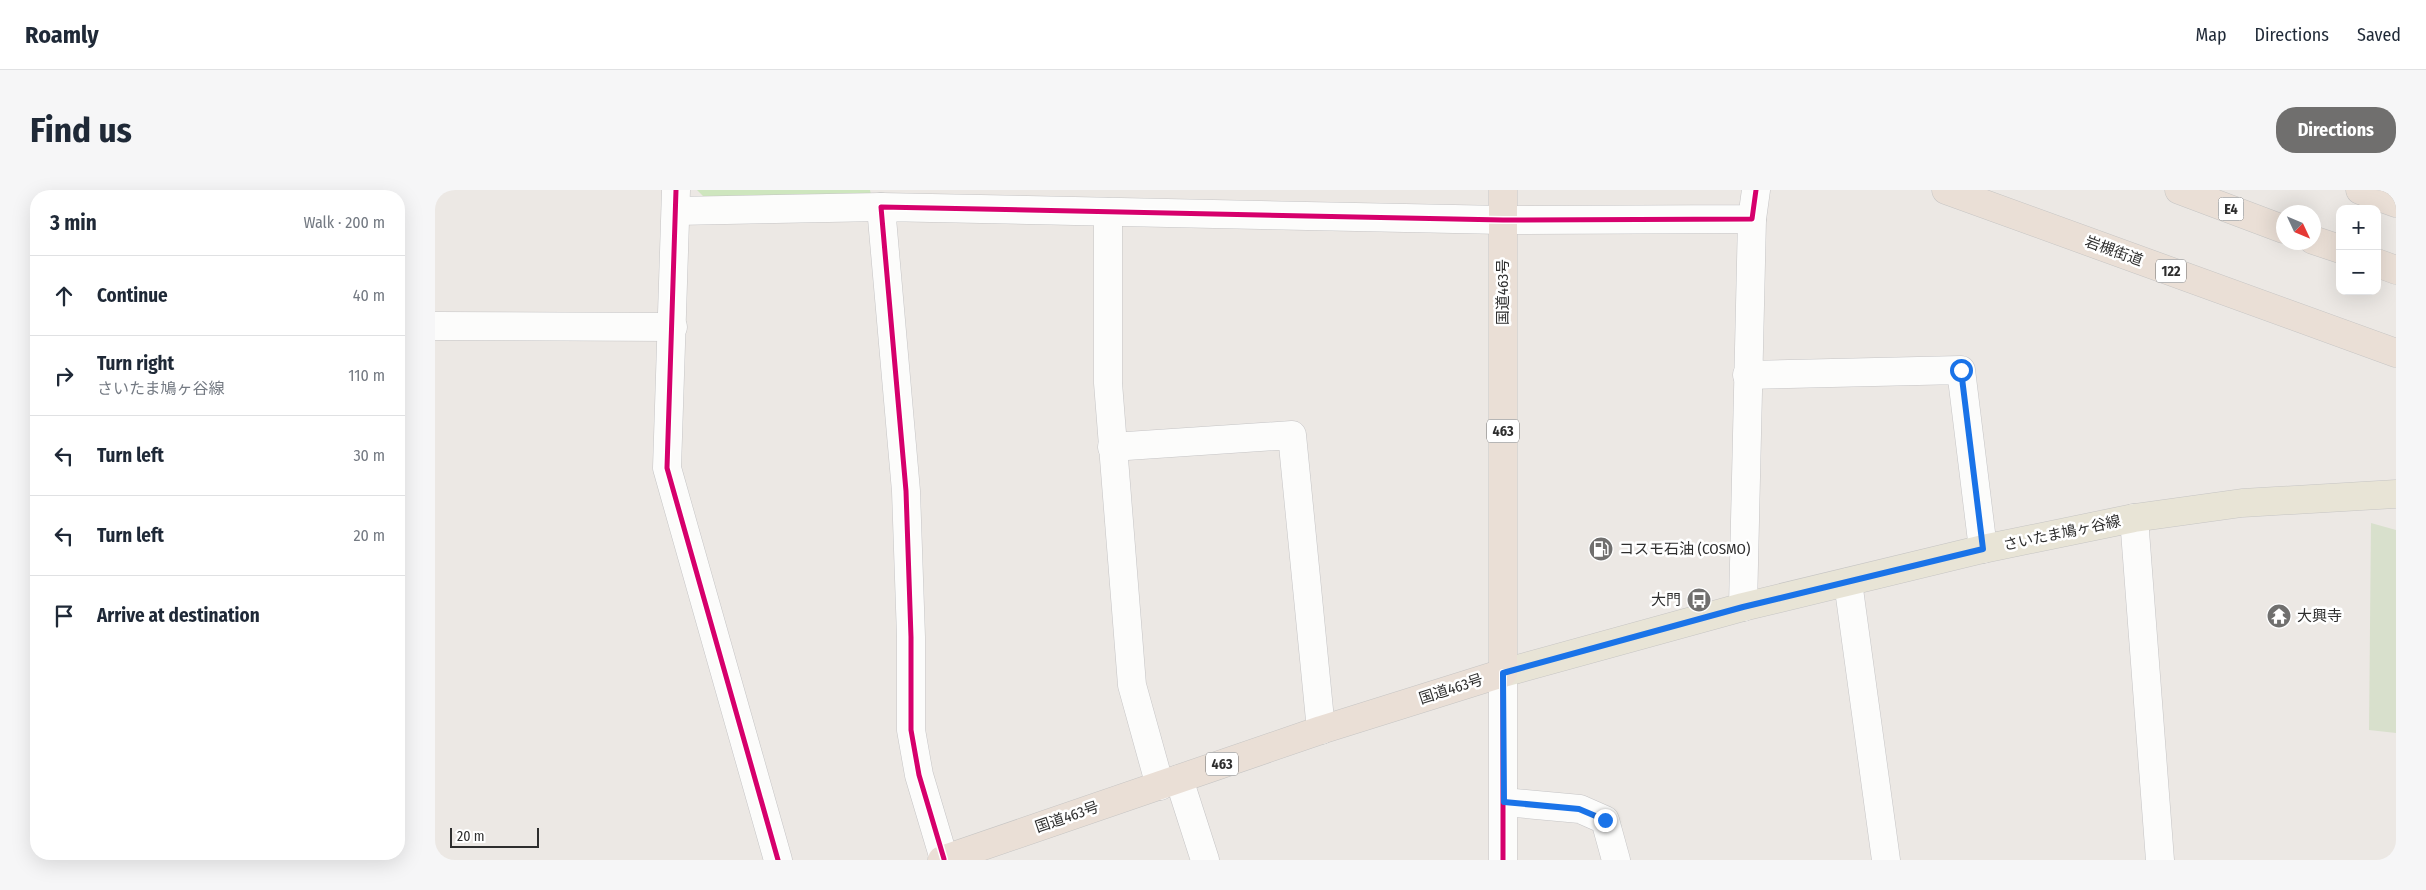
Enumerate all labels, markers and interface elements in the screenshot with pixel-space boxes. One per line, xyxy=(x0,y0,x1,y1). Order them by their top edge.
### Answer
text: Roamly xyxy=(25,21,99,49)
text: Map xyxy=(2195,24,2227,46)
text: Directions xyxy=(2255,24,2329,46)
text: Saved xyxy=(2357,24,2401,46)
button: Directions xyxy=(2276,107,2396,153)
text: Find us xyxy=(30,109,132,151)
road number: E4 xyxy=(2219,198,2243,220)
north arrow xyxy=(2276,205,2321,250)
map controls xyxy=(2336,205,2381,295)
button: + xyxy=(2336,205,2381,250)
text: 3 min xyxy=(50,210,97,236)
text: Walk · 200 m xyxy=(303,213,385,232)
street label: 岩槻街道 xyxy=(2083,232,2145,270)
button: − xyxy=(2336,250,2381,295)
street label: 国道463号 xyxy=(1494,259,1512,325)
road number: 122 xyxy=(2156,260,2186,282)
icon: ahead xyxy=(50,282,78,310)
text: Continue xyxy=(97,284,168,307)
text: 40 m xyxy=(353,286,385,305)
text: Turn right xyxy=(97,352,174,375)
route start xyxy=(1950,359,1973,382)
icon: right xyxy=(50,362,78,390)
text: 110 m xyxy=(348,366,385,385)
text: さいたま鳩ヶ谷線 xyxy=(97,379,225,398)
road number: 463 xyxy=(1487,420,1519,442)
icon: left xyxy=(50,442,78,470)
text: Turn left xyxy=(97,444,164,467)
text: 30 m xyxy=(353,446,385,465)
street label: さいたま鳩ヶ谷線 xyxy=(2002,512,2122,554)
icon: left xyxy=(50,522,78,550)
text: Turn left xyxy=(97,524,164,547)
text: 20 m xyxy=(354,526,385,545)
fuel station icon: コスモ石油 (COSMO) xyxy=(1588,536,1614,562)
place label: コスモ石油 (COSMO) xyxy=(1619,540,1750,558)
bus stop icon: 大門 xyxy=(1686,587,1712,613)
place label: 大門 xyxy=(1651,591,1681,609)
icon: arrive xyxy=(50,602,78,630)
temple icon: 大興寺 xyxy=(2266,603,2292,629)
text: Arrive at destination xyxy=(97,604,260,627)
place label: 大興寺 xyxy=(2297,607,2342,625)
street label: 国道463号 xyxy=(1417,670,1485,708)
road number: 463 xyxy=(1206,752,1238,776)
street label: 国道463号 xyxy=(1033,798,1101,836)
route end xyxy=(1594,809,1617,832)
scale bar xyxy=(450,825,539,848)
text: 20 m xyxy=(457,828,485,845)

